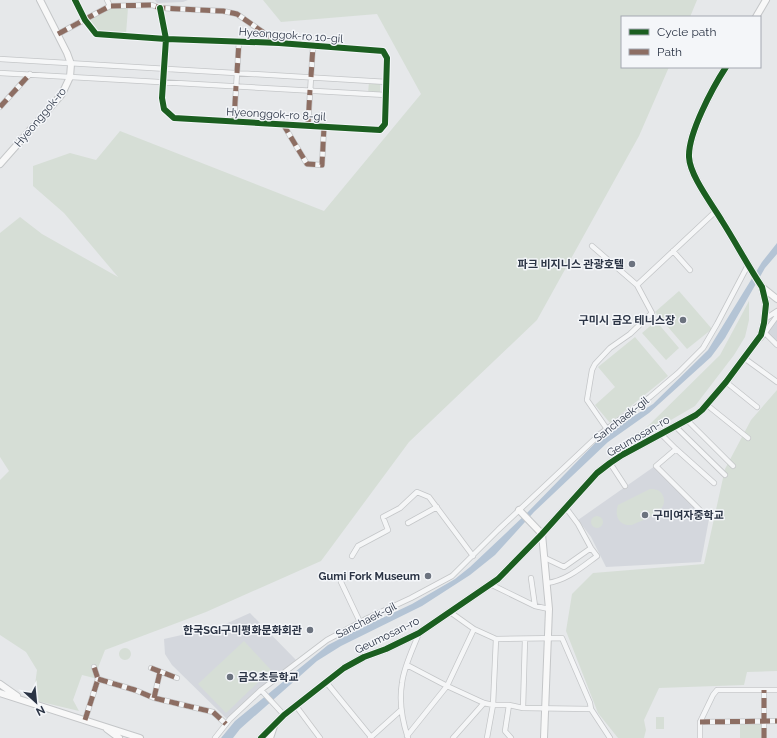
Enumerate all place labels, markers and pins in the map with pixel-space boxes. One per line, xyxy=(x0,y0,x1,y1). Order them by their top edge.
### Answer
place label: 파크 비지니스 관광호텔 xyxy=(518,258,624,271)
marker: 파크 비지니스 관광호텔 xyxy=(627,259,637,269)
place label: 구미시 금오 테니스장 xyxy=(579,314,675,327)
marker: 구미시 금오 테니스장 xyxy=(678,315,688,325)
place label: 구미여자중학교 xyxy=(653,509,724,522)
marker: 구미여자중학교 xyxy=(640,510,650,520)
place label: Gumi Fork Museum xyxy=(318,570,420,583)
marker: Gumi Fork Museum xyxy=(423,571,433,581)
place label: 한국SGI구미평화문화회관 xyxy=(183,624,302,637)
marker: 한국SGI구미평화문화회관 xyxy=(305,625,315,635)
place label: 금오초등학교 xyxy=(238,671,299,684)
marker: 금오초등학교 xyxy=(225,672,235,682)

